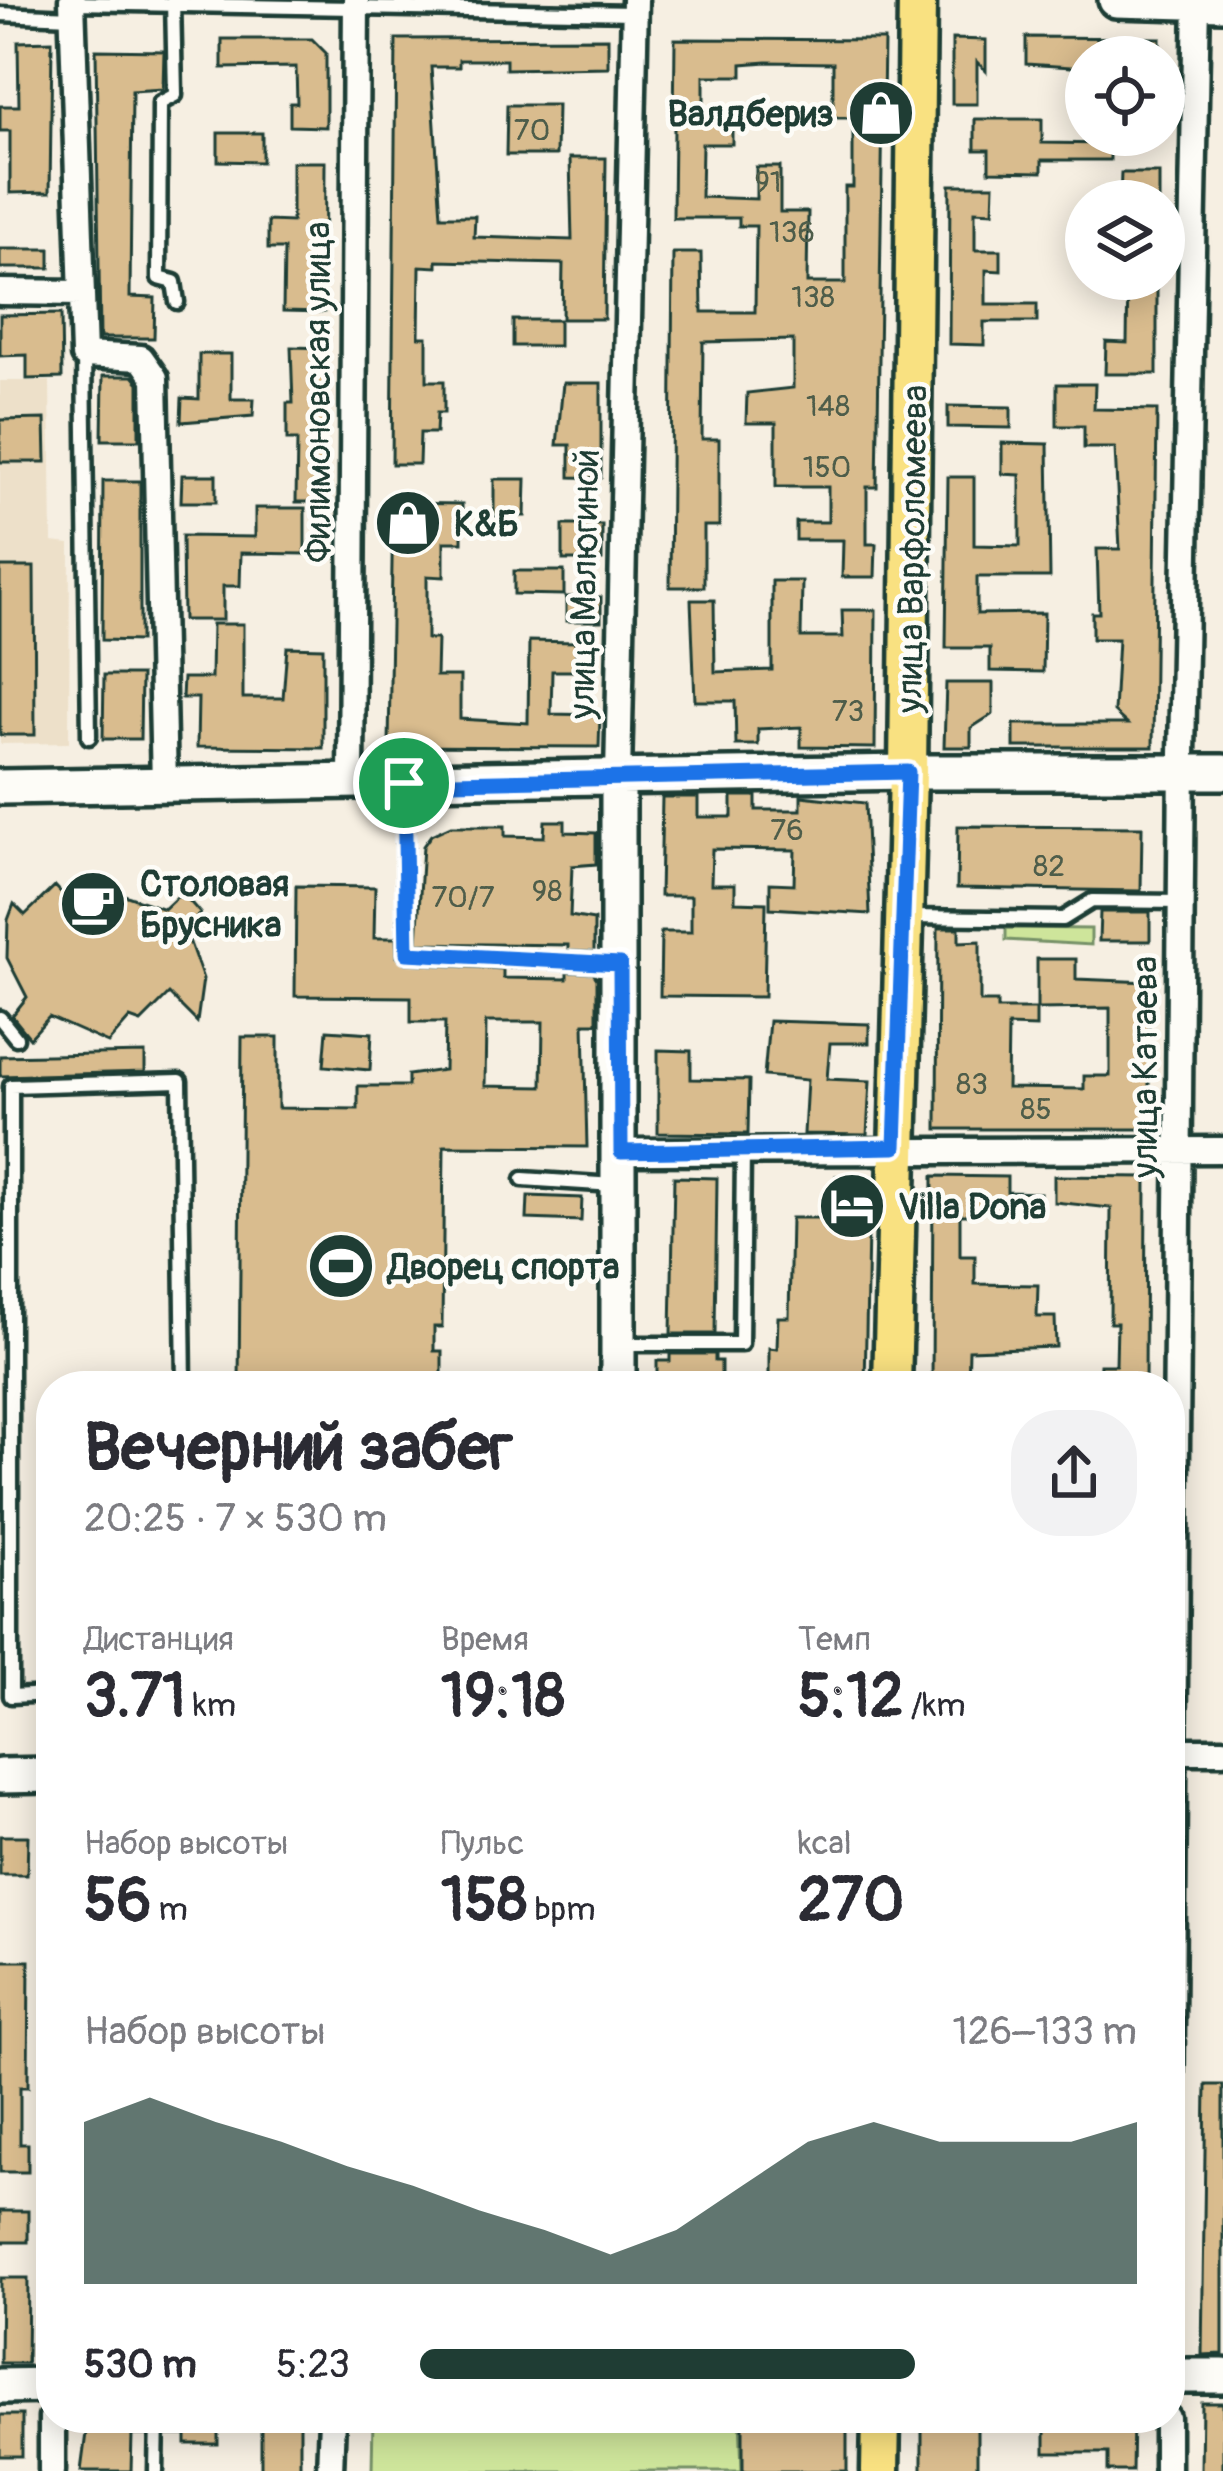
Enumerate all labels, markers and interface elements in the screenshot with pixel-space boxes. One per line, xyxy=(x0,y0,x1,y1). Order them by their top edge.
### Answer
map controls xyxy=(1065,36,1185,300)
button: locate xyxy=(1065,36,1185,156)
shop icon: Валдбериз xyxy=(846,78,916,148)
place label: Валдбериз xyxy=(668,92,834,137)
house number: 70 xyxy=(514,112,550,149)
house number: 91 xyxy=(754,164,782,201)
button: layers xyxy=(1065,180,1185,300)
house number: 136 xyxy=(769,214,815,251)
street label: Филимоновская улица xyxy=(296,221,341,563)
house number: 138 xyxy=(791,279,835,316)
street label: улица Варфоломеева xyxy=(887,385,938,715)
house number: 148 xyxy=(806,388,850,425)
street label: улица Малюгиной xyxy=(560,449,609,720)
house number: 150 xyxy=(803,449,851,486)
shop icon: К&Б xyxy=(373,488,443,558)
place label: К&Б xyxy=(454,502,519,547)
house number: 73 xyxy=(832,693,864,730)
pin xyxy=(353,732,455,834)
icon: arrive xyxy=(371,750,437,816)
house number: 76 xyxy=(770,812,804,849)
house number: 82 xyxy=(1033,848,1065,885)
place label: Столовая Брусника xyxy=(140,862,289,948)
cafe icon: Столовая Брусника xyxy=(58,869,128,939)
house number: 98 xyxy=(532,873,562,910)
house number: 70/7 xyxy=(432,879,495,916)
street label: улица Катаева xyxy=(1123,956,1168,1179)
house number: 83 xyxy=(956,1066,988,1103)
house number: 85 xyxy=(1020,1091,1052,1128)
hotel icon: Villa Dona xyxy=(817,1171,887,1241)
place label: Villa Dona xyxy=(898,1185,1046,1230)
sports icon: Дворец спорта xyxy=(306,1231,376,1301)
place label: Дворец спорта xyxy=(386,1245,619,1290)
text: Вечерний забег xyxy=(84,1407,513,1490)
button: share xyxy=(1011,1410,1137,1536)
text: 20:25 · 7 × 530 m xyxy=(84,1494,387,1543)
text: Дистанция xyxy=(84,1619,234,1660)
text: Время xyxy=(441,1619,529,1660)
text: Темп xyxy=(798,1619,871,1660)
text: 3.71 xyxy=(84,1660,186,1735)
text: 19:18 xyxy=(441,1660,565,1735)
text: 5:12 xyxy=(798,1660,904,1735)
text: km xyxy=(186,1685,236,1726)
text: /km xyxy=(904,1685,966,1726)
text: Набор высоты xyxy=(84,1823,288,1864)
text: Пульс xyxy=(441,1823,524,1864)
text: kcal xyxy=(798,1823,852,1864)
text: 56 xyxy=(84,1864,151,1939)
text: 158 xyxy=(441,1864,527,1939)
text: 270 xyxy=(798,1864,904,1939)
text: m xyxy=(151,1889,188,1930)
text: bpm xyxy=(527,1889,595,1930)
text: Набор высоты xyxy=(84,2007,326,2056)
text: 126–133 m xyxy=(952,2007,1137,2056)
text: 530 m xyxy=(84,2340,197,2389)
text: 5:23 xyxy=(276,2340,350,2389)

